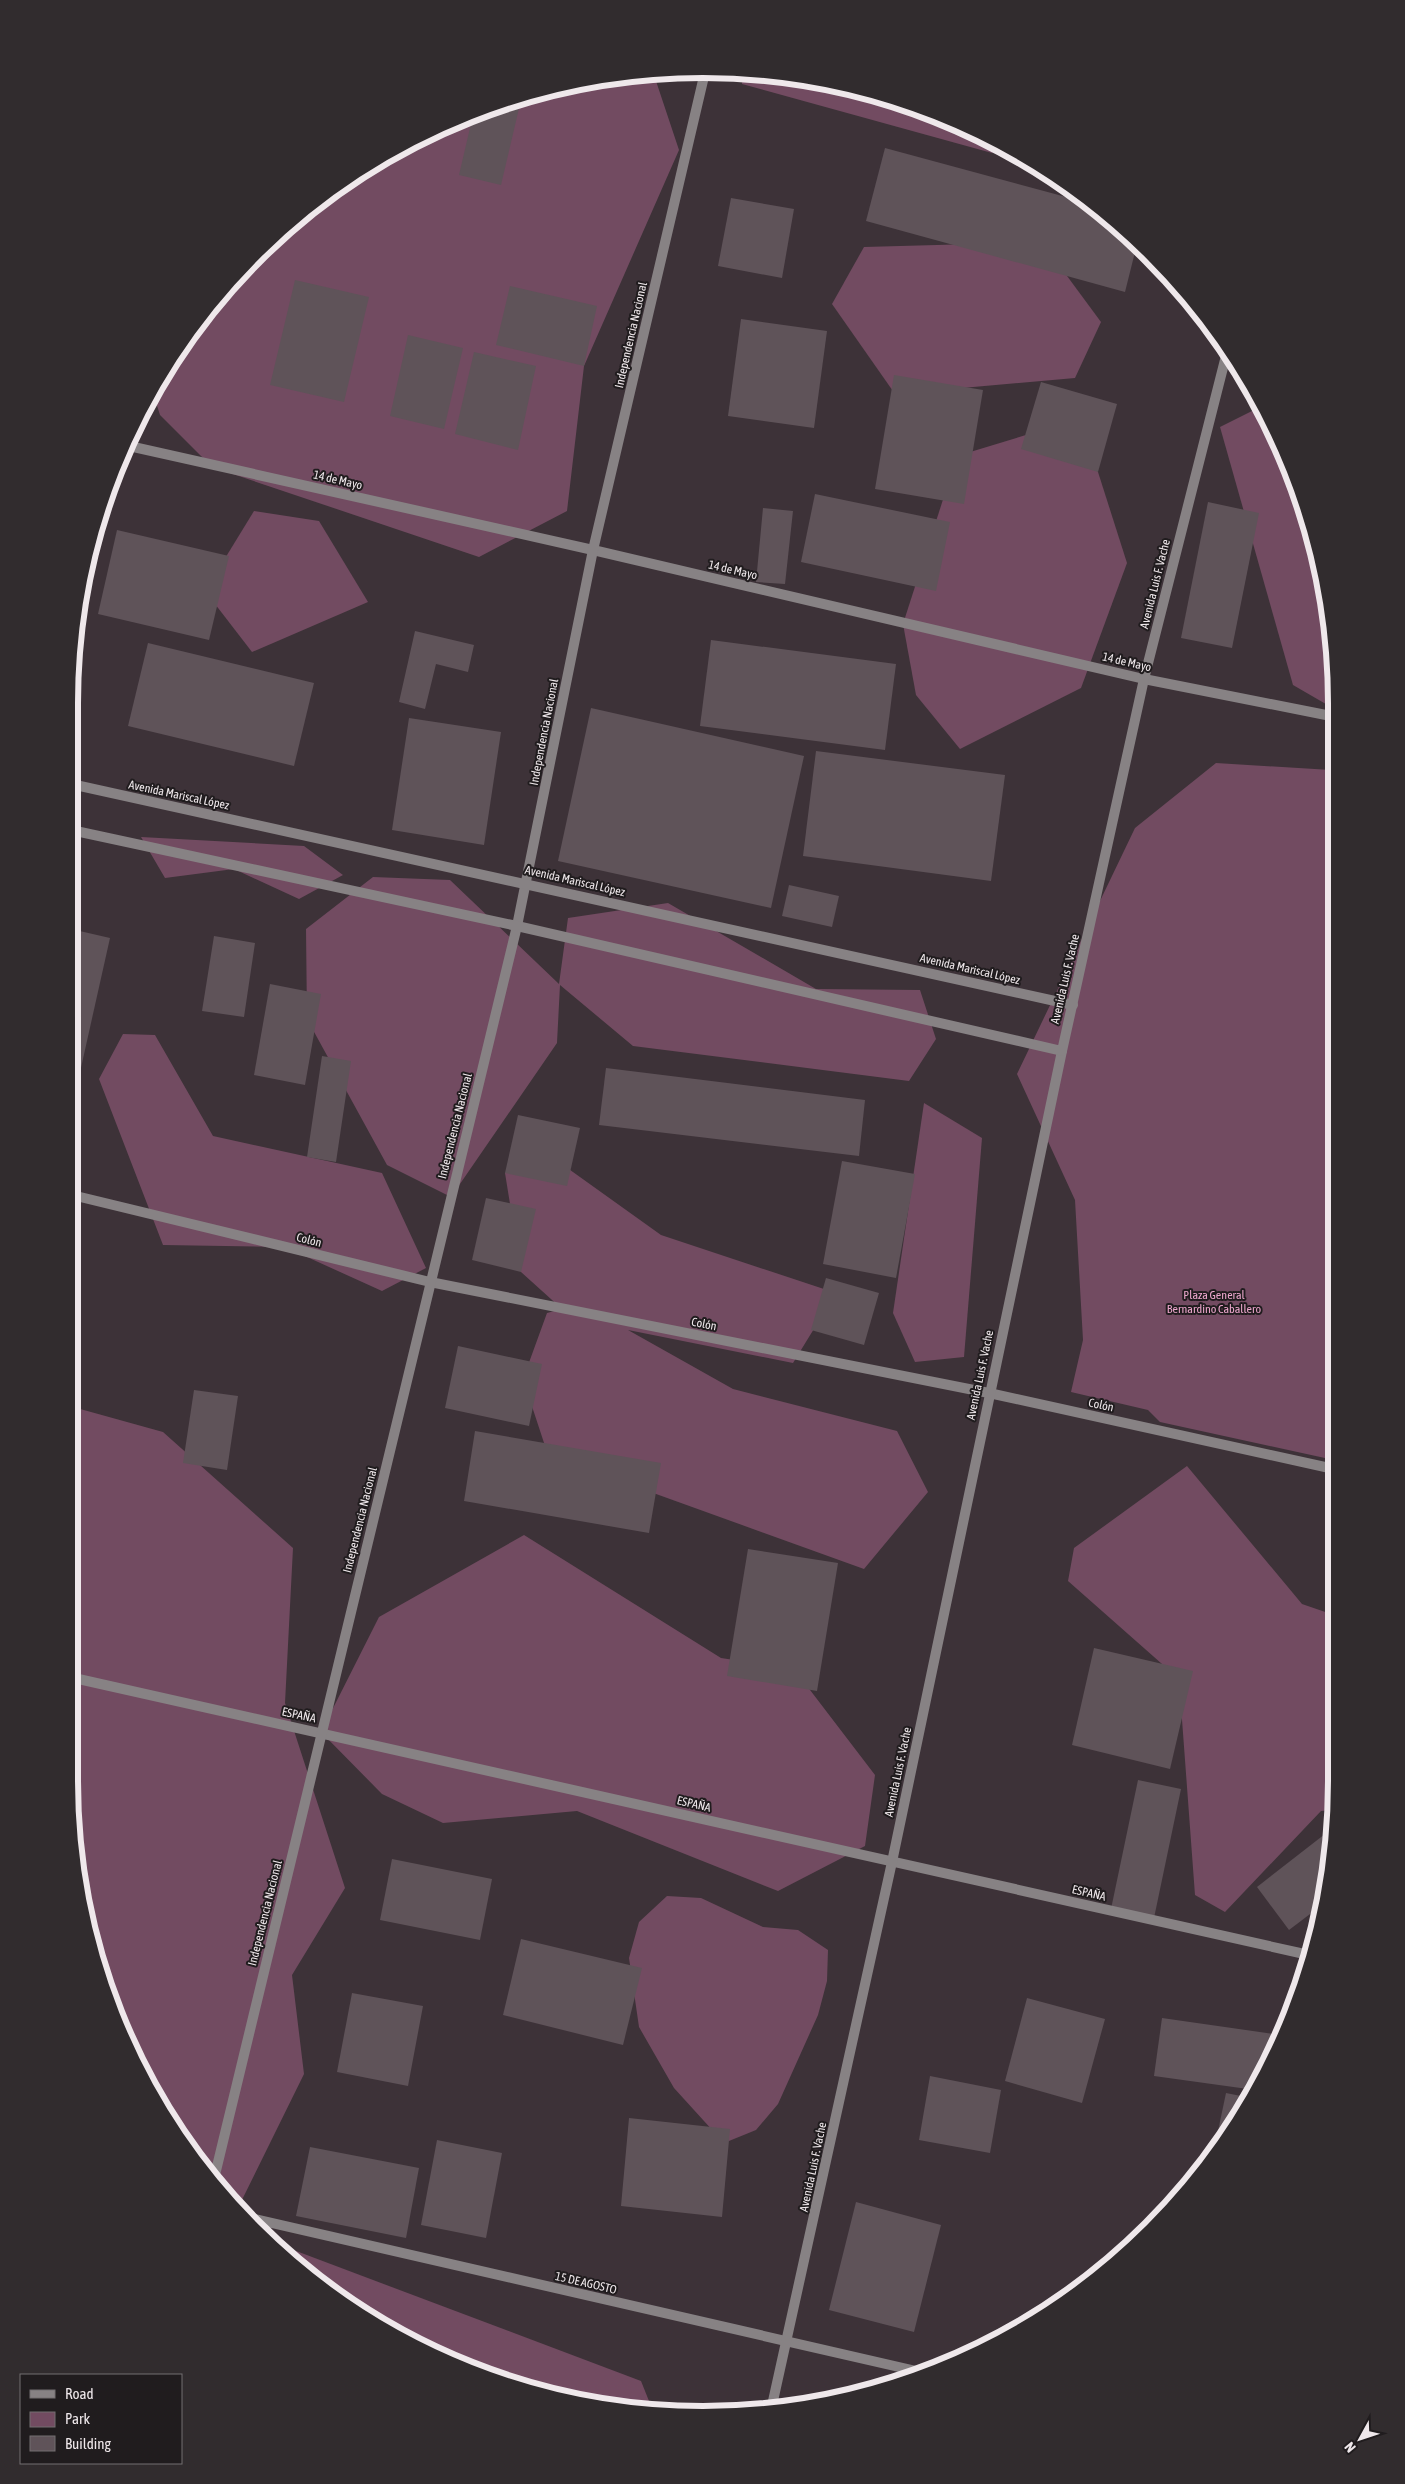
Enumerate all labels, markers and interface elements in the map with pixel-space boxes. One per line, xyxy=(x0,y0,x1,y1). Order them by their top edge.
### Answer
street label: Independencia Nacional xyxy=(612,280,650,389)
street label: 14 de Mayo xyxy=(312,468,364,493)
street label: Avenida Luis F. Vache xyxy=(1137,538,1173,630)
street label: 14 de Mayo xyxy=(707,558,759,583)
street label: 14 de Mayo xyxy=(1101,650,1153,675)
street label: Independencia Nacional xyxy=(527,677,561,787)
street label: Avenida Mariscal López xyxy=(127,778,231,813)
street label: Avenida Mariscal López xyxy=(524,863,627,899)
street label: Avenida Luis F. Vache xyxy=(1048,933,1082,1025)
street label: Avenida Mariscal López xyxy=(919,951,1022,987)
street label: Independencia Nacional xyxy=(435,1071,475,1180)
street label: Colón xyxy=(295,1230,323,1250)
park label: Plaza General Bernardino Caballero xyxy=(1167,1288,1261,1316)
street label: Colón xyxy=(690,1315,718,1333)
street label: Avenida Luis F. Vache xyxy=(964,1329,996,1421)
street label: Colón xyxy=(1087,1395,1115,1415)
street label: Independencia Nacional xyxy=(340,1465,380,1574)
street label: ESPAÑA xyxy=(281,1705,317,1725)
street label: Avenida Luis F. Vache xyxy=(882,1726,914,1818)
street label: ESPAÑA xyxy=(676,1793,712,1815)
street label: Independencia Nacional xyxy=(245,1858,285,1967)
street label: ESPAÑA xyxy=(1071,1882,1107,1904)
street label: Avenida Luis F. Vache xyxy=(797,2121,829,2213)
street label: 15 DE AGOSTO xyxy=(554,2269,618,2297)
legend xyxy=(20,2374,182,2464)
text: Road xyxy=(65,2385,94,2402)
text: Park xyxy=(65,2410,90,2427)
north arrow xyxy=(1335,2414,1385,2464)
text: Building xyxy=(65,2435,111,2452)
text: N xyxy=(1341,2439,1359,2456)

